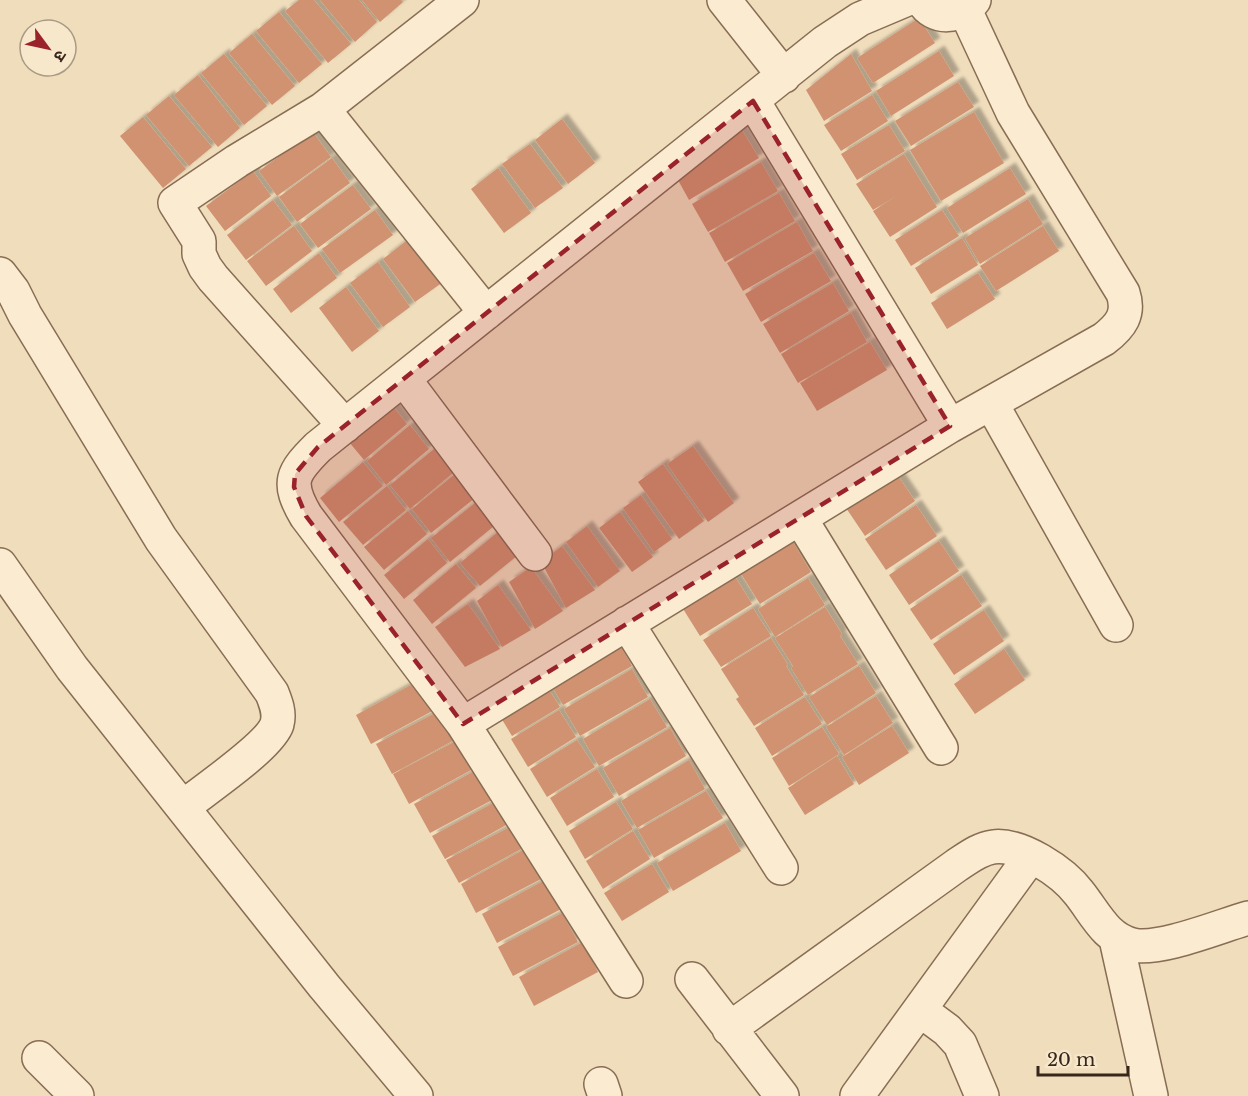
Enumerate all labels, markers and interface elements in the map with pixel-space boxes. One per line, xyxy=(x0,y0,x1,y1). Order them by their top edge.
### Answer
north arrow xyxy=(18,18,78,78)
text: उ xyxy=(49,47,72,66)
scale bar xyxy=(1038,1039,1128,1077)
text: 20 m xyxy=(1047,1049,1095,1071)

